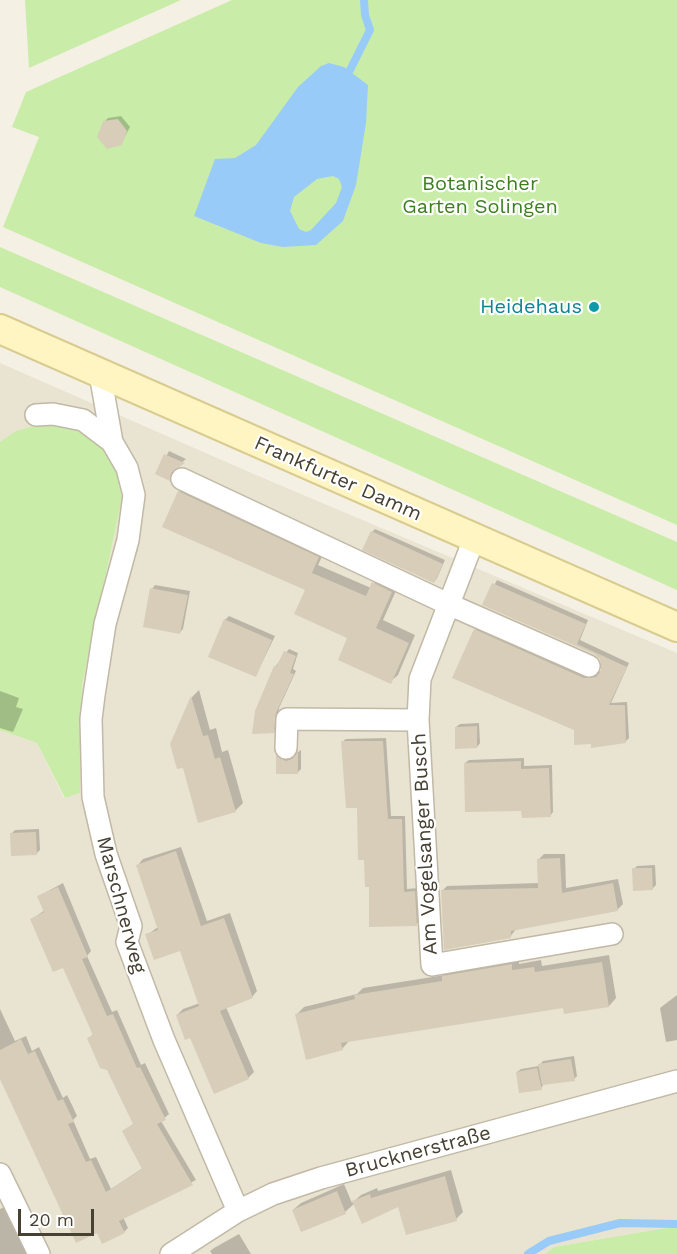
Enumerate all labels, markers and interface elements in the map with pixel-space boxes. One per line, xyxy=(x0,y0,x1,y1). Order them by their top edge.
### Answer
park label: Botanischer Garten Solingen xyxy=(402,172,558,219)
place label: Heidehaus xyxy=(480,295,582,319)
marker: Heidehaus xyxy=(587,300,601,314)
street label: Frankfurter Damm xyxy=(251,431,425,527)
street label: Am Vogelsanger Busch xyxy=(407,732,443,956)
street label: Marschnerweg xyxy=(91,834,151,976)
street label: Brucknerstraße xyxy=(343,1121,493,1183)
scale bar xyxy=(21,1197,98,1235)
text: 20 m xyxy=(29,1209,74,1230)

